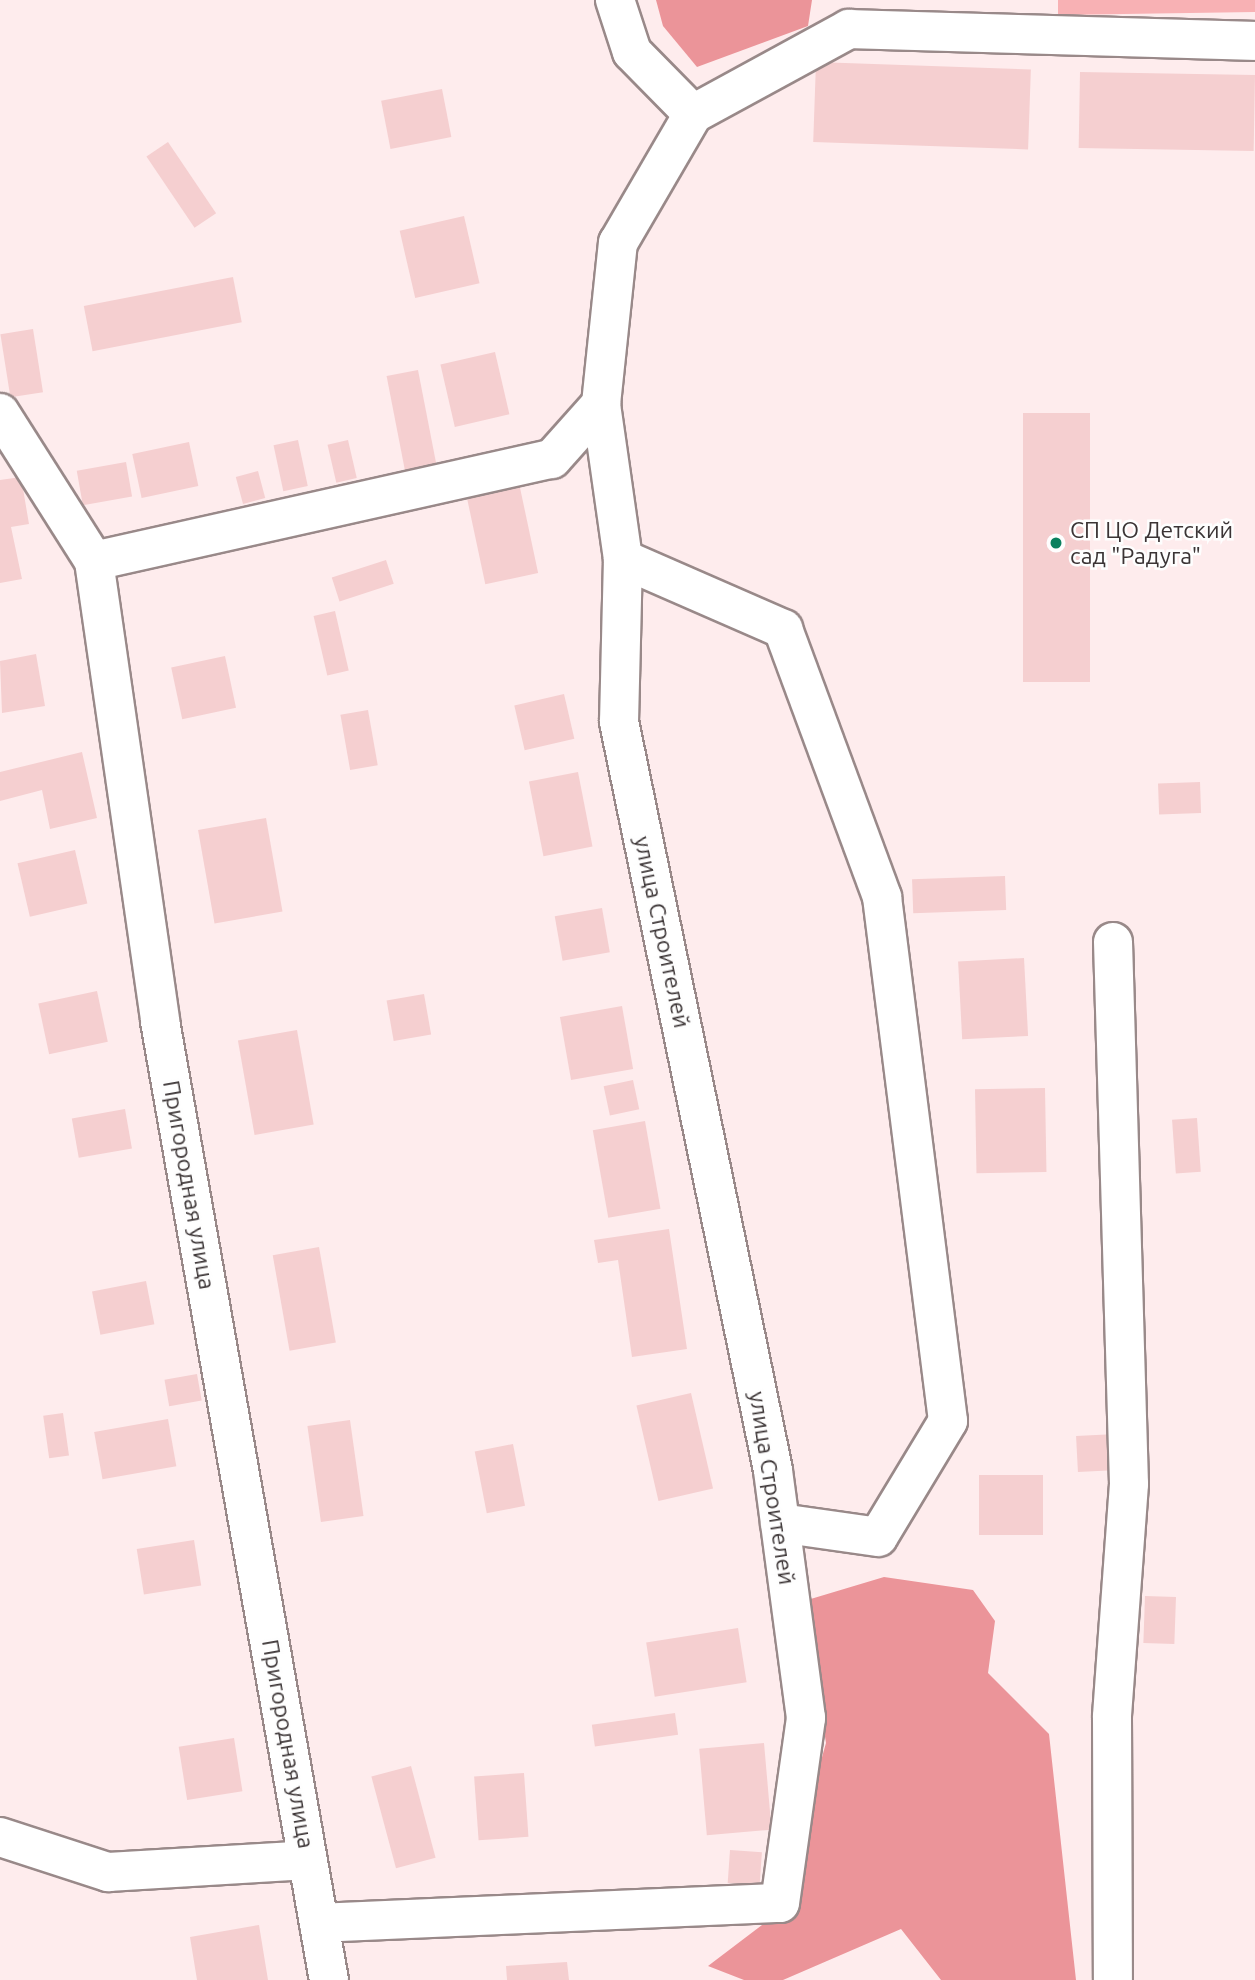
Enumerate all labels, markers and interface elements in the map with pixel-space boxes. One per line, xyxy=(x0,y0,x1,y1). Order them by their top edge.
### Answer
place label: СП ЦО Детский сад "Радуга" xyxy=(1070,516,1233,570)
marker: СП ЦО Детский сад "Радуга" xyxy=(1048,535,1064,551)
street label: улица Строителей xyxy=(628,834,696,1030)
street label: Пригородная улица xyxy=(157,1078,221,1292)
street label: улица Строителей xyxy=(743,1389,801,1587)
street label: Пригородная улица xyxy=(256,1637,320,1851)

